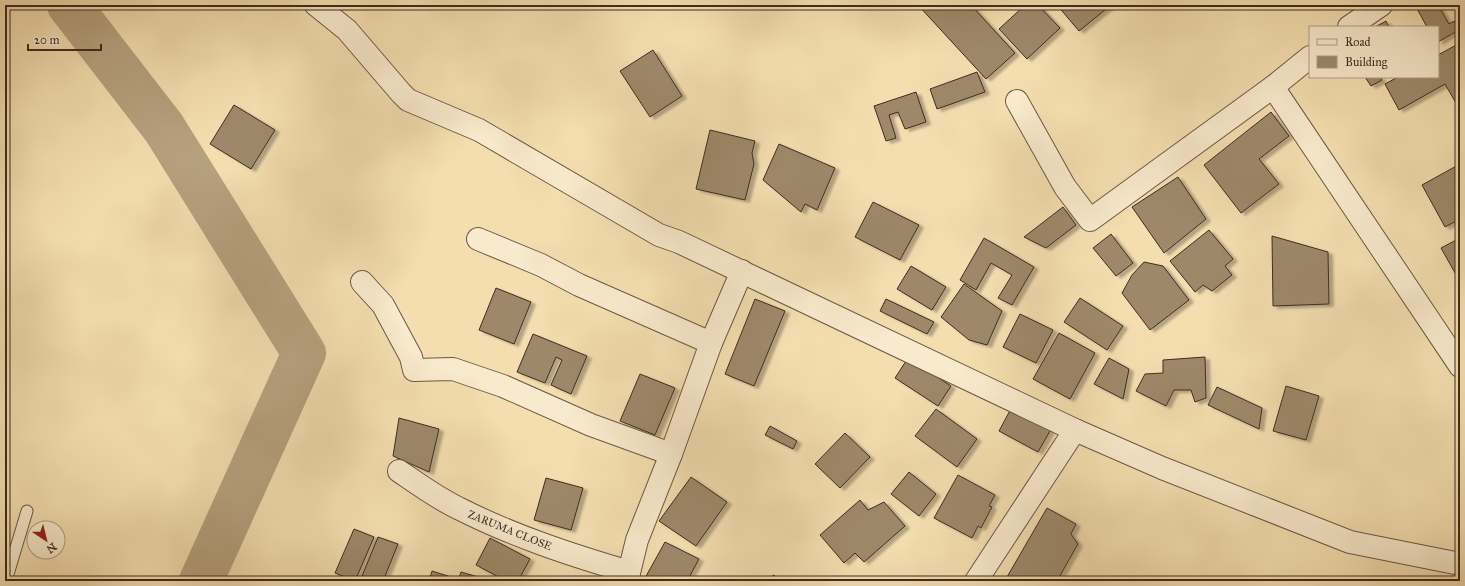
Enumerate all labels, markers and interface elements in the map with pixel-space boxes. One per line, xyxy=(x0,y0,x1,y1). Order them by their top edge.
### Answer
scale bar xyxy=(28,26,101,52)
legend xyxy=(1309,26,1439,78)
text: 20 m xyxy=(34,33,60,47)
text: Road xyxy=(1345,35,1371,49)
text: Building xyxy=(1345,55,1388,70)
street label: ZARUMA CLOSE xyxy=(466,508,554,553)
north arrow xyxy=(26,520,66,560)
text: N xyxy=(43,540,59,556)

